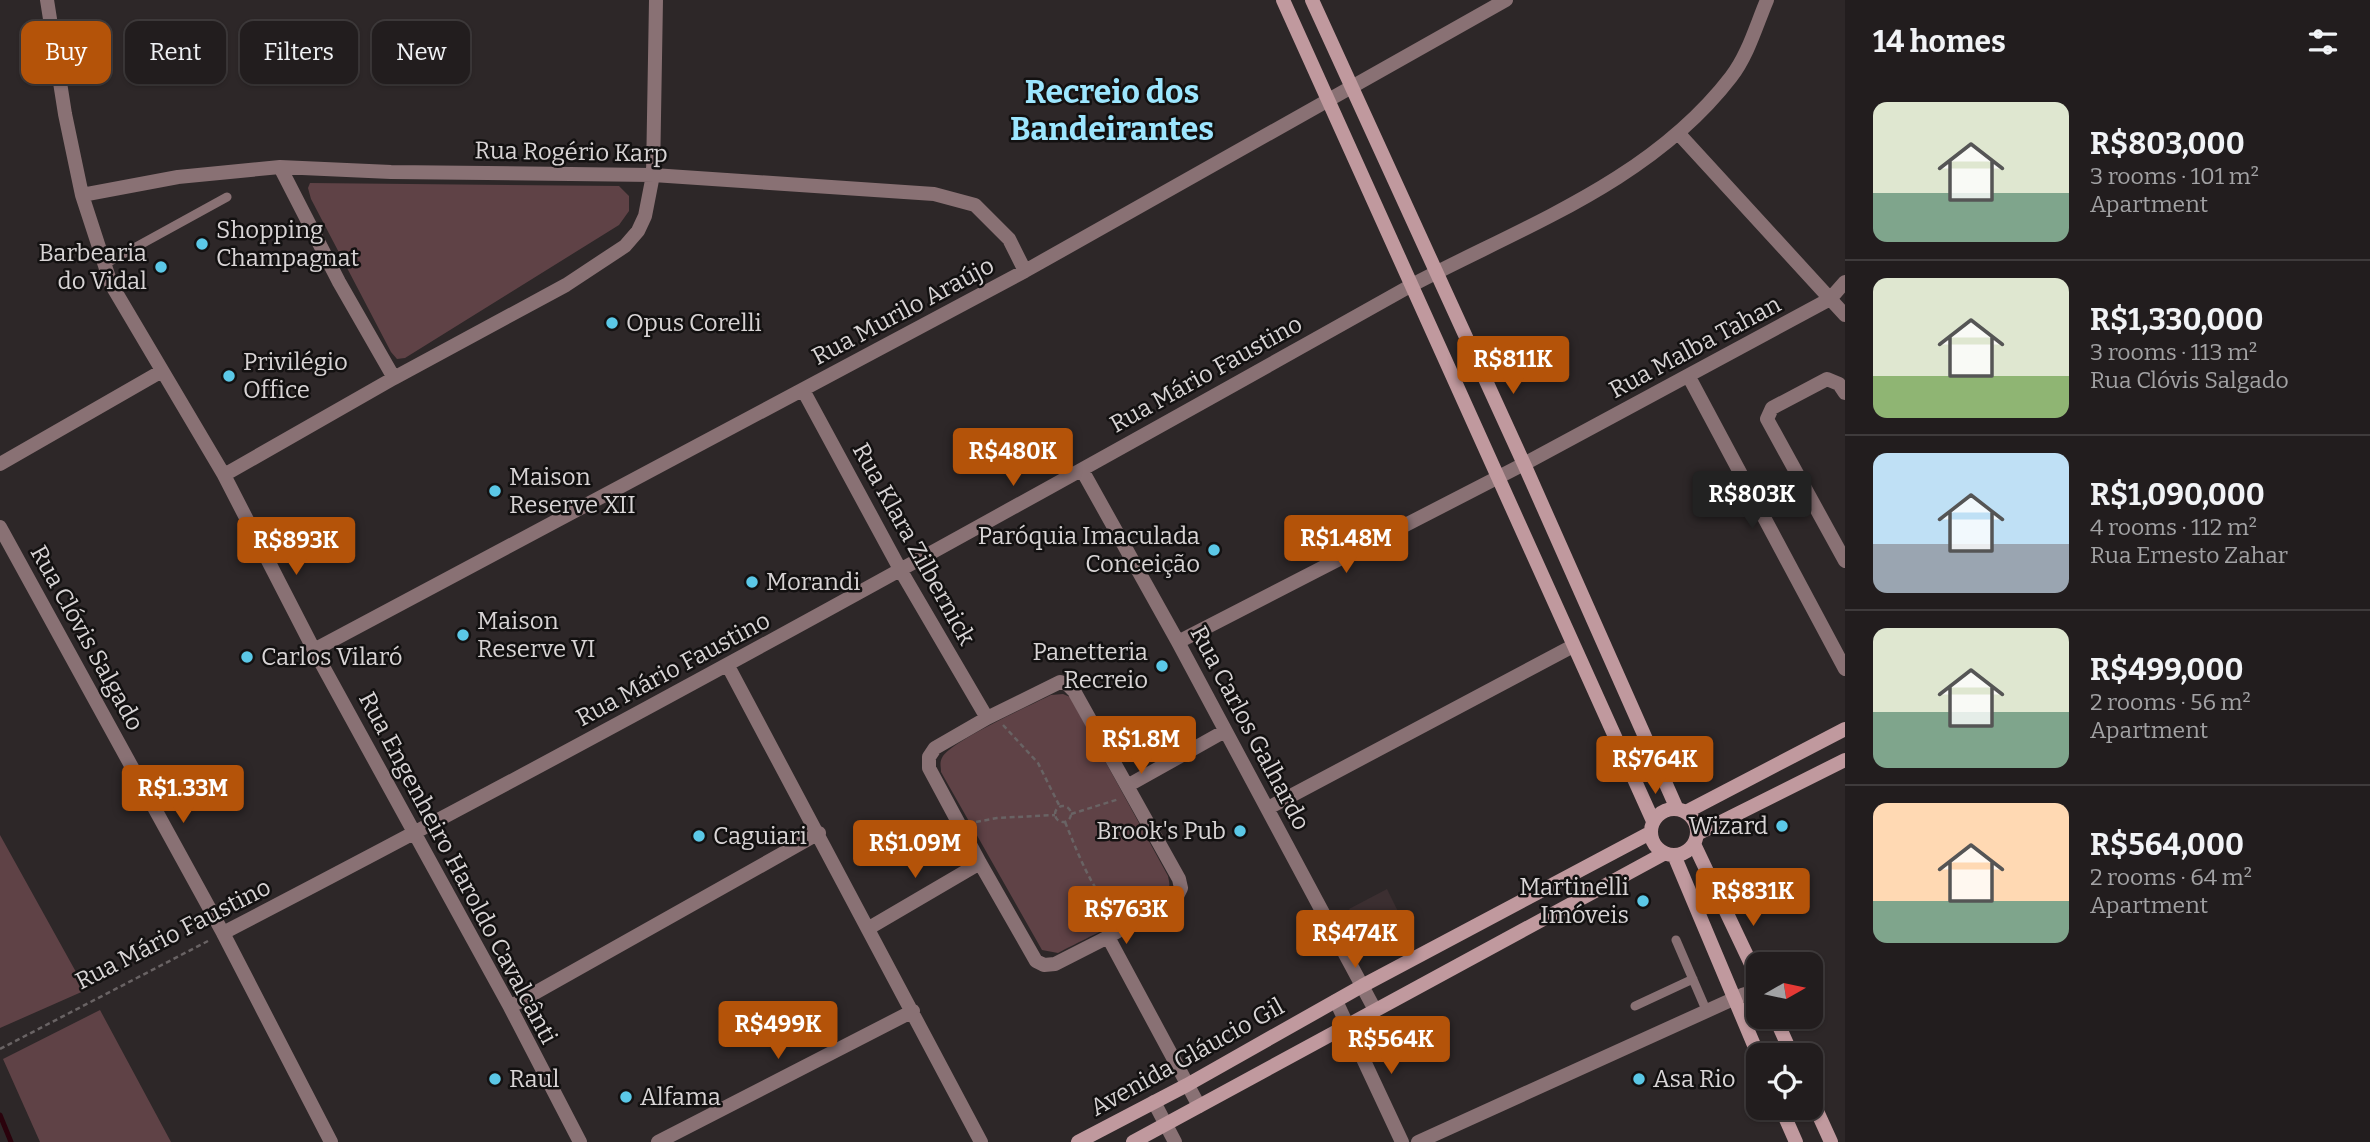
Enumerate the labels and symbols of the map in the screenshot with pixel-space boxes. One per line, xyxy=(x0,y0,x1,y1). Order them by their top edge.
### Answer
district label: Recreio dos Bandeirantes xyxy=(1010,73,1214,148)
street label: Rua Rogério Karp xyxy=(474,136,668,168)
place label: Shopping Champagnat xyxy=(216,216,360,272)
marker: Shopping Champagnat xyxy=(194,236,210,252)
place label: Barbearia do Vidal xyxy=(38,239,147,295)
street label: Rua Murilo Araújo xyxy=(807,251,999,371)
marker: Barbearia do Vidal xyxy=(153,259,169,275)
street label: Rua Malba Tahan xyxy=(1604,290,1786,404)
place label: Opus Corelli xyxy=(626,309,762,337)
street label: Rua Mário Faustino xyxy=(1105,310,1307,438)
marker: Opus Corelli xyxy=(604,315,620,331)
pin: R$811K xyxy=(1456,336,1570,396)
place label: Privilégio Office xyxy=(243,348,348,404)
marker: Privilégio Office xyxy=(221,368,237,384)
pin: R$480K xyxy=(956,428,1070,488)
street label: Rua Klara Zilbernick xyxy=(847,438,981,650)
place label: Maison Reserve XII xyxy=(509,463,636,519)
pin: R$803K xyxy=(1695,472,1809,531)
marker: Maison Reserve XII xyxy=(487,483,503,499)
pin: R$1.48M xyxy=(1281,516,1411,575)
pin: R$893K xyxy=(239,518,353,577)
place label: Paróquia Imaculada Conceição xyxy=(978,522,1200,578)
street label: Rua Clóvis Salgado xyxy=(24,541,150,735)
marker: Paróquia Imaculada Conceição xyxy=(1206,542,1222,558)
place label: Morandi xyxy=(766,568,860,596)
marker: Morandi xyxy=(744,574,760,590)
street label: Rua Mário Faustino xyxy=(571,606,775,732)
place label: Maison Reserve VI xyxy=(477,607,595,663)
street label: Rua Carlos Galhardo xyxy=(1184,621,1316,835)
marker: Maison Reserve VI xyxy=(455,627,471,643)
place label: Panetteria Recreio xyxy=(1032,638,1148,694)
place label: Carlos Vilaró xyxy=(261,643,403,671)
marker: Carlos Vilaró xyxy=(239,649,255,665)
marker: Panetteria Recreio xyxy=(1154,658,1170,674)
street label: Rua Engenheiro Haroldo Cavalcânti xyxy=(353,687,563,1049)
pin: R$1.8M xyxy=(1084,716,1198,776)
pin: R$764K xyxy=(1598,736,1712,796)
pin: R$1.33M xyxy=(118,766,248,825)
place label: Wizard xyxy=(1688,812,1768,840)
place label: Brook's Pub xyxy=(1096,817,1226,845)
marker: Wizard xyxy=(1774,818,1790,834)
pin: R$1.09M xyxy=(850,820,980,880)
place label: Caguiari xyxy=(713,822,807,850)
marker: Brook's Pub xyxy=(1232,823,1248,839)
marker: Caguiari xyxy=(691,828,707,844)
pin: R$831K xyxy=(1696,869,1810,928)
street label: Rua Mário Faustino xyxy=(71,873,275,995)
place label: Martinelli Imóveis xyxy=(1519,873,1629,929)
pin: R$763K xyxy=(1069,886,1183,946)
marker: Martinelli Imóveis xyxy=(1635,893,1651,909)
pin: R$474K xyxy=(1298,911,1412,970)
north arrow xyxy=(1746,952,1824,1029)
street label: Avenida Gláucio Gil xyxy=(1085,992,1289,1122)
pin: R$499K xyxy=(721,1002,835,1061)
pin: R$564K xyxy=(1334,1016,1448,1076)
place label: Raul xyxy=(509,1065,559,1093)
place label: Asa Rio xyxy=(1653,1065,1735,1093)
marker: Raul xyxy=(487,1071,503,1087)
marker: Asa Rio xyxy=(1631,1071,1647,1087)
place label: Alfama xyxy=(640,1083,721,1111)
marker: Alfama xyxy=(618,1089,634,1105)

